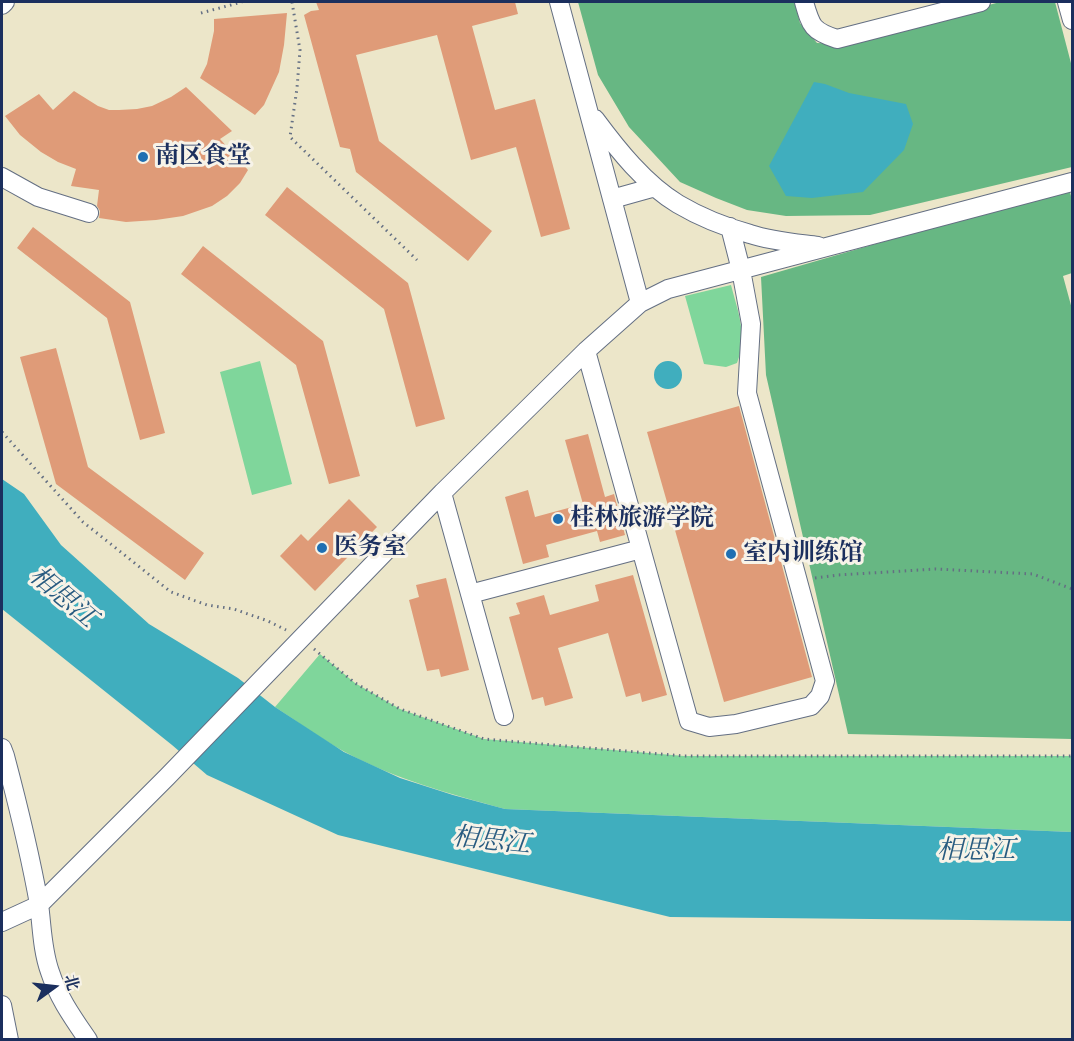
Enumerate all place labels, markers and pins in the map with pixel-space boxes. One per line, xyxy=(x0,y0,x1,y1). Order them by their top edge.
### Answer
place label: 南区食堂 xyxy=(155,143,251,171)
marker: 南区食堂 xyxy=(136,150,150,164)
place label: 桂林旅游学院 xyxy=(570,505,714,533)
marker: 桂林旅游学院 xyxy=(551,512,565,526)
place label: 医务室 xyxy=(334,534,406,562)
place label: 室内训练馆 xyxy=(743,540,863,568)
marker: 医务室 xyxy=(315,541,329,555)
marker: 室内训练馆 xyxy=(724,547,738,561)

